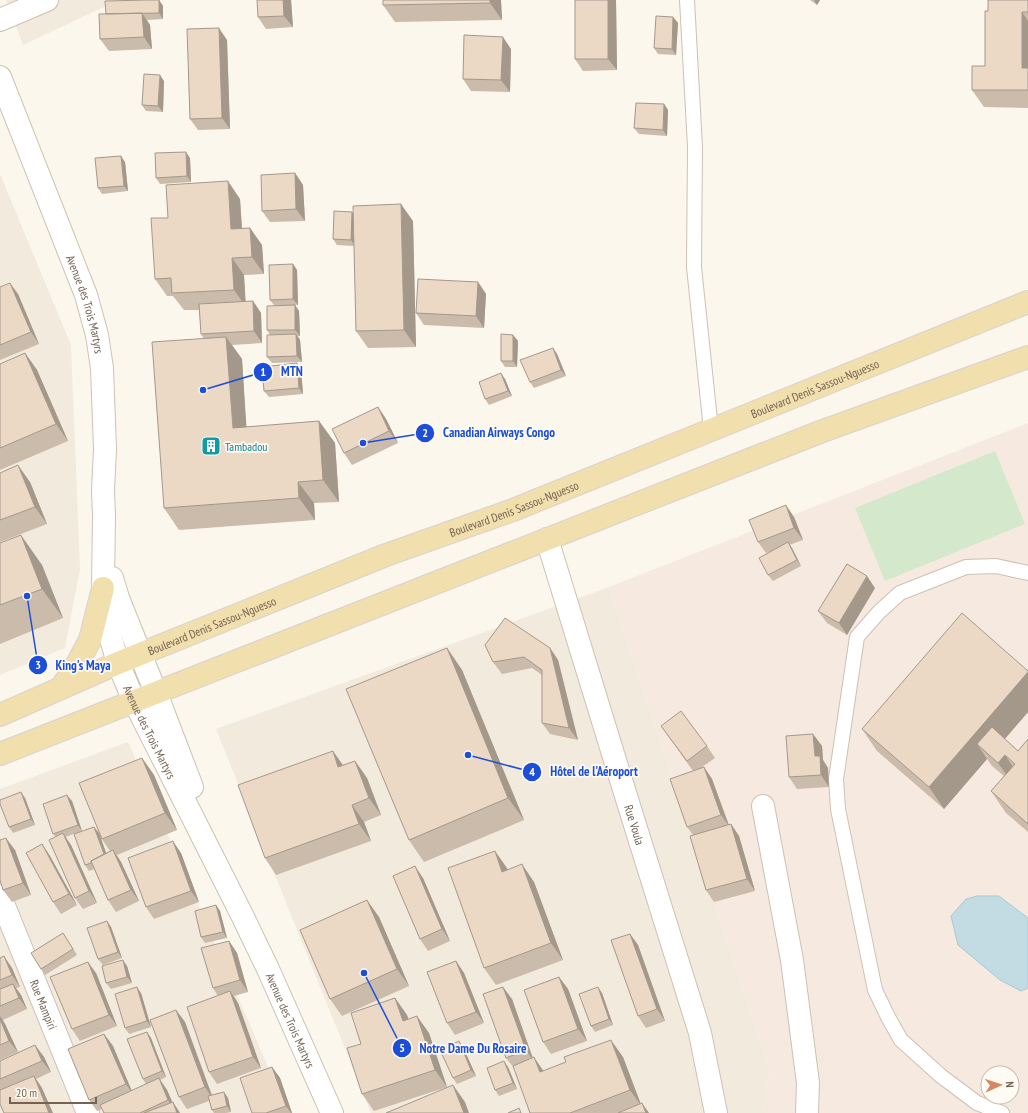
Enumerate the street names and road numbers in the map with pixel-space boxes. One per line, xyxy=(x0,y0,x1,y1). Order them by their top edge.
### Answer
street label: Avenue des Trois Martyrs xyxy=(63,253,107,354)
street label: Boulevard Denis Sassou-Nguesso xyxy=(748,356,881,421)
street label: Boulevard Denis Sassou-Nguesso xyxy=(447,477,581,539)
street label: Boulevard Denis Sassou-Nguesso xyxy=(145,593,278,658)
street label: Avenue des Trois Martyrs xyxy=(121,683,179,781)
street label: Rue Voula xyxy=(622,803,648,847)
street label: Avenue des Trois Martyrs xyxy=(263,970,318,1070)
street label: Rue Mampiri xyxy=(27,977,61,1032)

